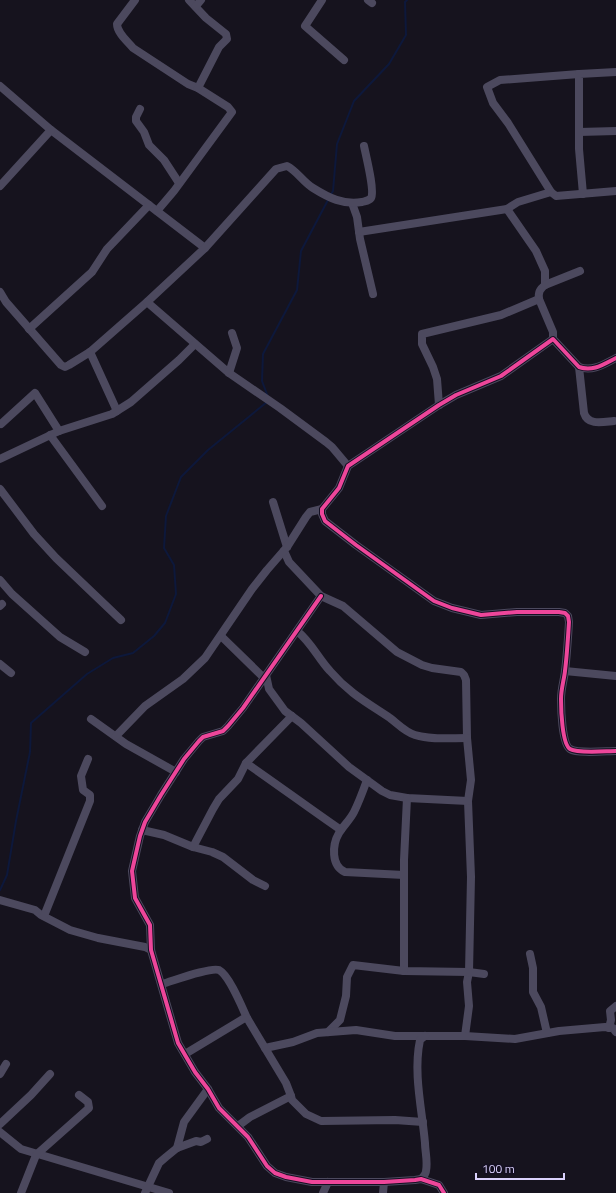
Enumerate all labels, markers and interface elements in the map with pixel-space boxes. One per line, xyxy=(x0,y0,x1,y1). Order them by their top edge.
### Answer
scale bar xyxy=(476,1155,564,1181)
text: 100 m xyxy=(482,1159,515,1178)

